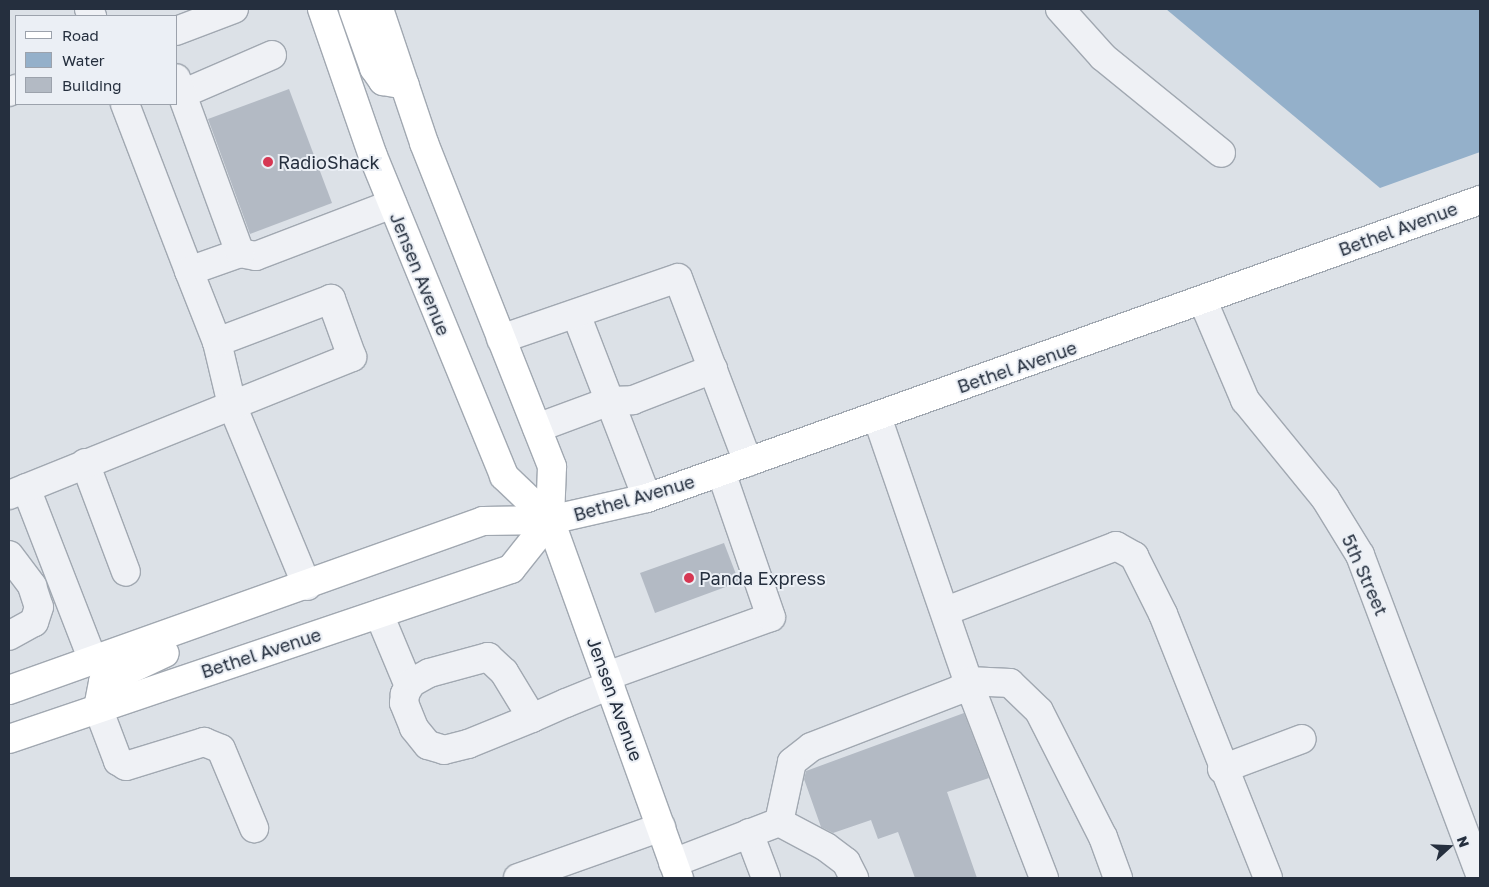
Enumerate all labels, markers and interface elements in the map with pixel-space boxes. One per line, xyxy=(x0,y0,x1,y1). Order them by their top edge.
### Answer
legend xyxy=(15,15,178,105)
text: Road xyxy=(62,26,99,44)
text: Water xyxy=(62,51,105,69)
text: Building xyxy=(62,76,122,94)
place label: RadioShack xyxy=(278,151,380,173)
marker: RadioShack xyxy=(262,156,274,168)
street label: Bethel Avenue xyxy=(1336,197,1460,261)
street label: Jensen Avenue xyxy=(386,209,454,339)
street label: Bethel Avenue xyxy=(954,336,1080,398)
street label: Bethel Avenue xyxy=(571,470,697,526)
street label: 5th Street xyxy=(1338,531,1392,619)
place label: Panda Express xyxy=(699,567,826,589)
marker: Panda Express xyxy=(683,572,695,584)
street label: Bethel Avenue xyxy=(198,623,324,683)
street label: Jensen Avenue xyxy=(583,634,647,764)
north arrow xyxy=(1424,822,1474,872)
text: N xyxy=(1454,834,1473,850)

